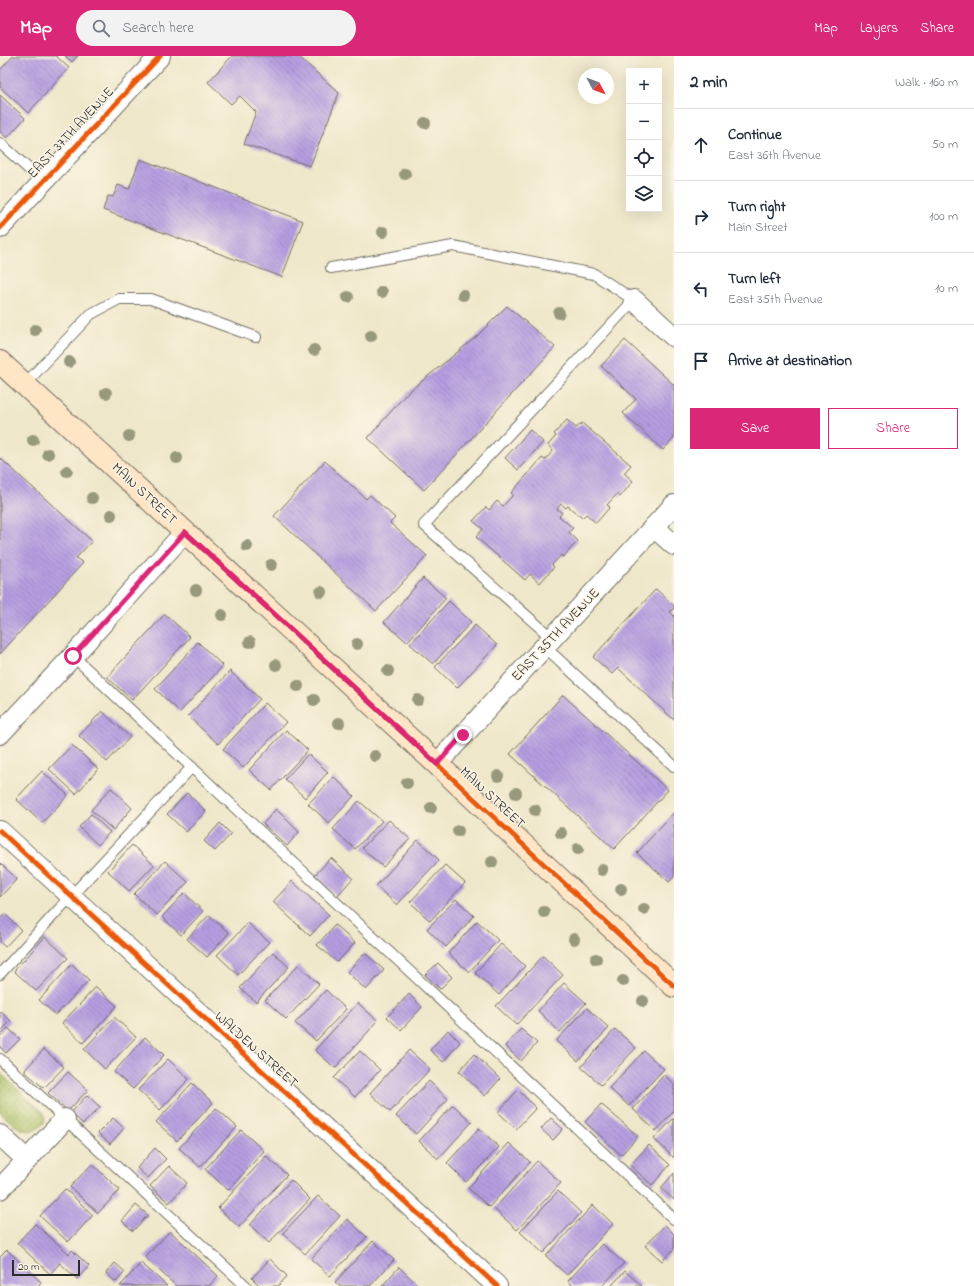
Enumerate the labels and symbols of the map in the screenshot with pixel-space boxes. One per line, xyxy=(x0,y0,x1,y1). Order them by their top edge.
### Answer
north arrow xyxy=(578,68,614,104)
street label: EAST 37TH AVENUE xyxy=(23,82,119,184)
street label: MAIN STREET xyxy=(106,458,182,530)
street label: EAST 35TH AVENUE xyxy=(507,583,605,687)
route start xyxy=(64,647,82,665)
route end xyxy=(454,726,472,744)
street label: MAIN STREET xyxy=(454,762,530,834)
street label: WALDEN STREET xyxy=(210,1007,302,1093)
scale bar xyxy=(12,1258,80,1277)

